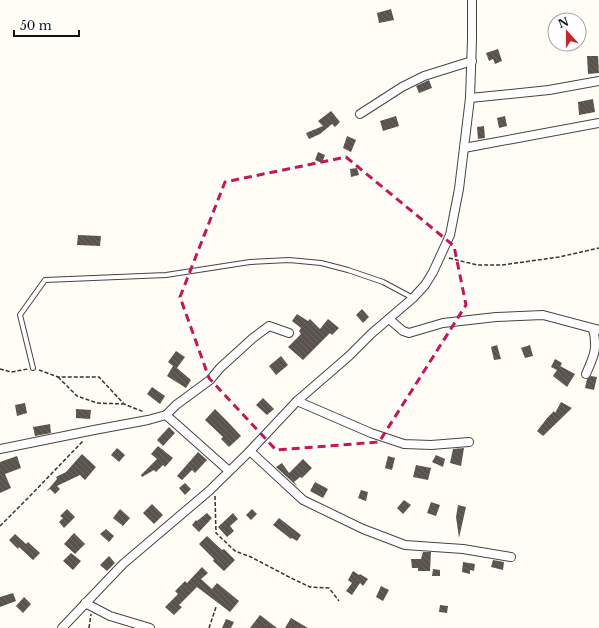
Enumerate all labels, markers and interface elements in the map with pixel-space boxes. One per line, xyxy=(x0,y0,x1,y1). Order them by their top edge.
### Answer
scale bar xyxy=(14,12,79,38)
north arrow xyxy=(547,12,587,52)
text: N xyxy=(556,14,571,31)
text: 50 m xyxy=(20,18,52,33)

